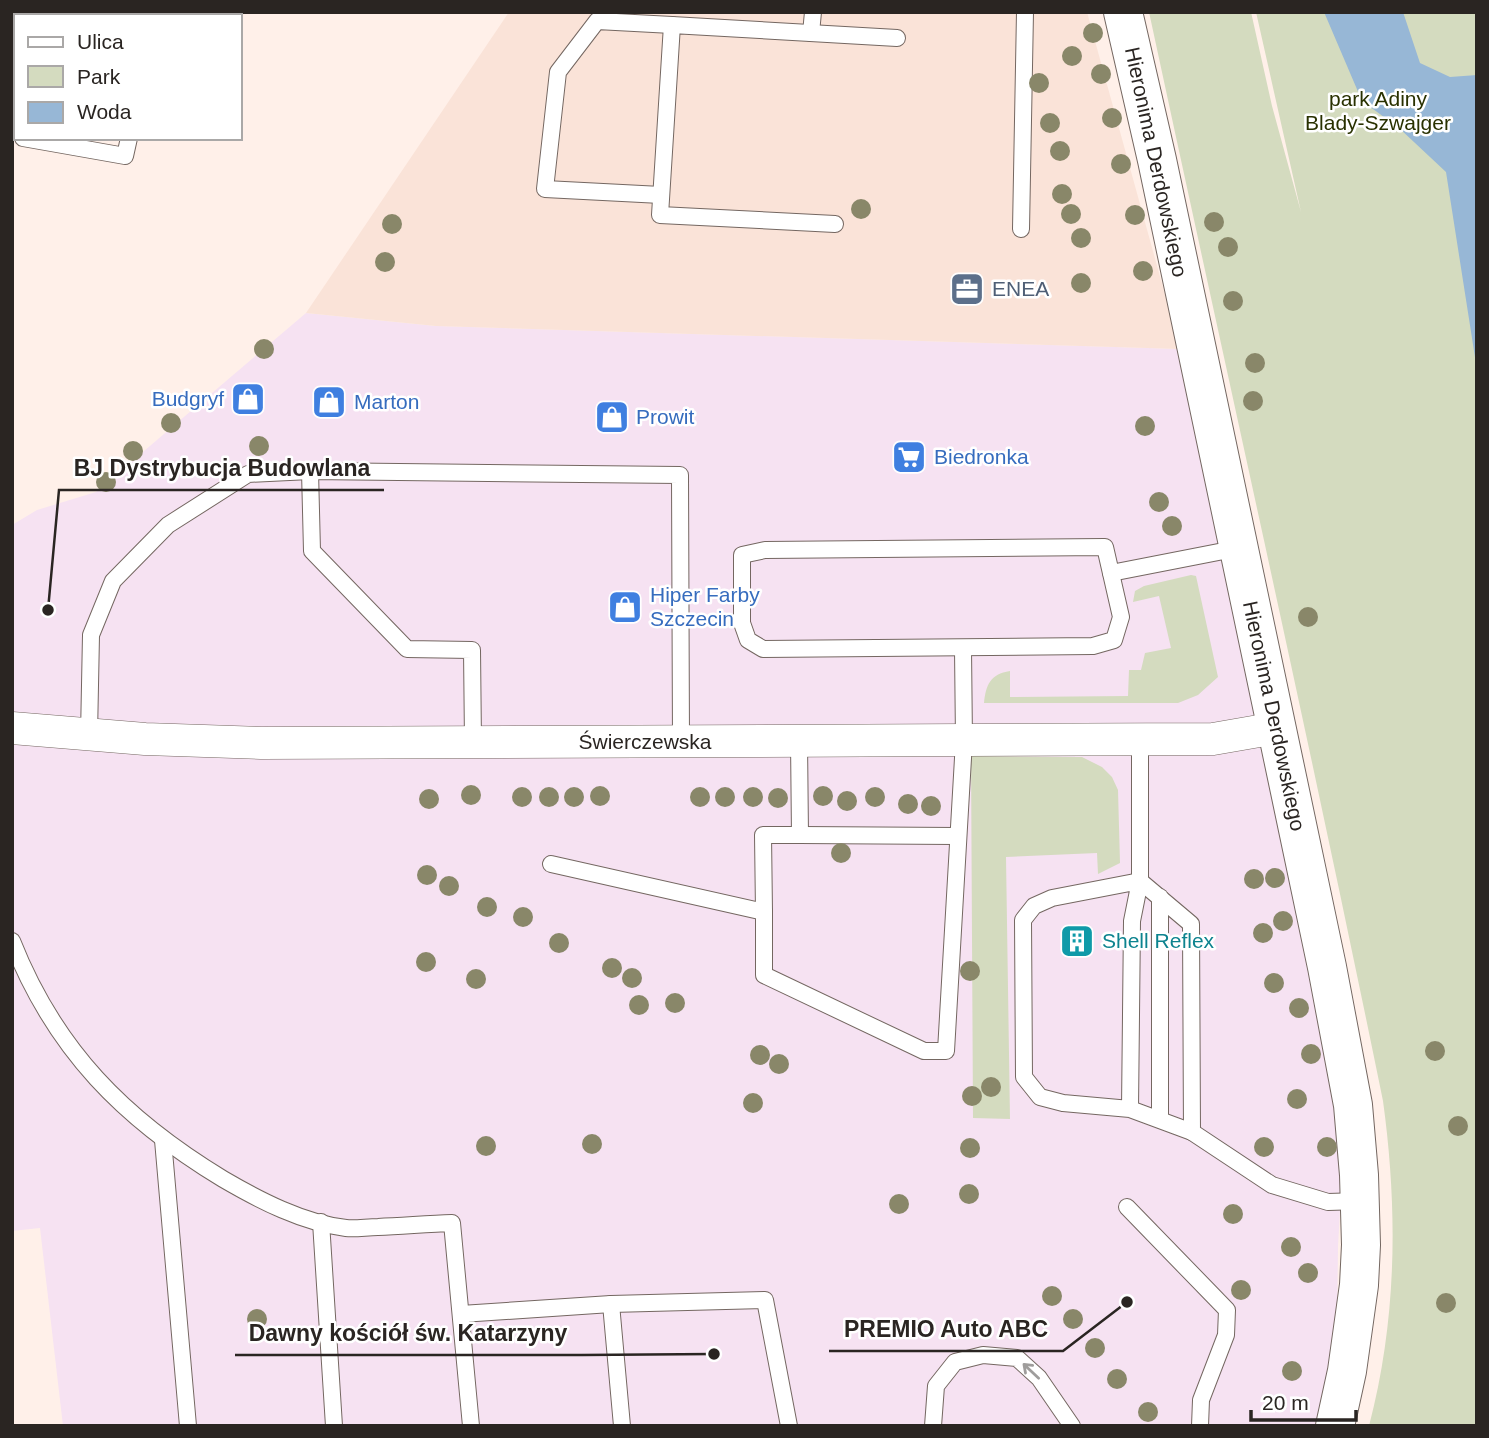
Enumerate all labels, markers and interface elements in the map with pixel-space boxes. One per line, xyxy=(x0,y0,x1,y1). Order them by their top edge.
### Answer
legend xyxy=(14,14,242,140)
text: Ulica xyxy=(77,30,124,53)
street label: Hieronima Derdowskiego xyxy=(1121,45,1192,279)
text: Park xyxy=(77,65,121,88)
park label: park Adiny Blady-Szwajger xyxy=(1305,87,1451,134)
text: Woda xyxy=(77,100,132,123)
office icon: ENEA xyxy=(948,270,986,308)
place label: ENEA xyxy=(992,277,1049,300)
shop icon: Budgryf xyxy=(229,380,267,418)
shop icon: Marton xyxy=(310,383,348,421)
place label: Budgryf xyxy=(152,387,224,410)
place label: Marton xyxy=(354,390,419,413)
shop icon: Prowit xyxy=(593,398,631,436)
place label: Prowit xyxy=(636,405,695,428)
supermarket icon: Biedronka xyxy=(890,438,928,476)
place label: Biedronka xyxy=(934,445,1029,468)
callout: BJ Dystrybucja Budowlana xyxy=(59,446,384,490)
text: BJ Dystrybucja Budowlana xyxy=(74,455,370,481)
place label: Hiper Farby Szczecin xyxy=(650,583,760,630)
shop icon: Hiper Farby Szczecin xyxy=(606,588,644,626)
street label: Hieronima Derdowskiego xyxy=(1239,599,1310,833)
street label: Świerczewska xyxy=(578,730,712,753)
building icon: Shell Reflex xyxy=(1058,922,1096,960)
place label: Shell Reflex xyxy=(1102,929,1215,952)
callout: PREMIO Auto ABC xyxy=(829,1307,1063,1351)
callout: Dawny kościół św. Katarzyny xyxy=(235,1311,582,1355)
text: PREMIO Auto ABC xyxy=(844,1316,1048,1342)
text: Dawny kościół św. Katarzyny xyxy=(249,1320,568,1346)
one-way arrow xyxy=(1023,1363,1040,1380)
scale bar xyxy=(1251,1378,1356,1422)
text: 20 m xyxy=(1262,1391,1309,1414)

